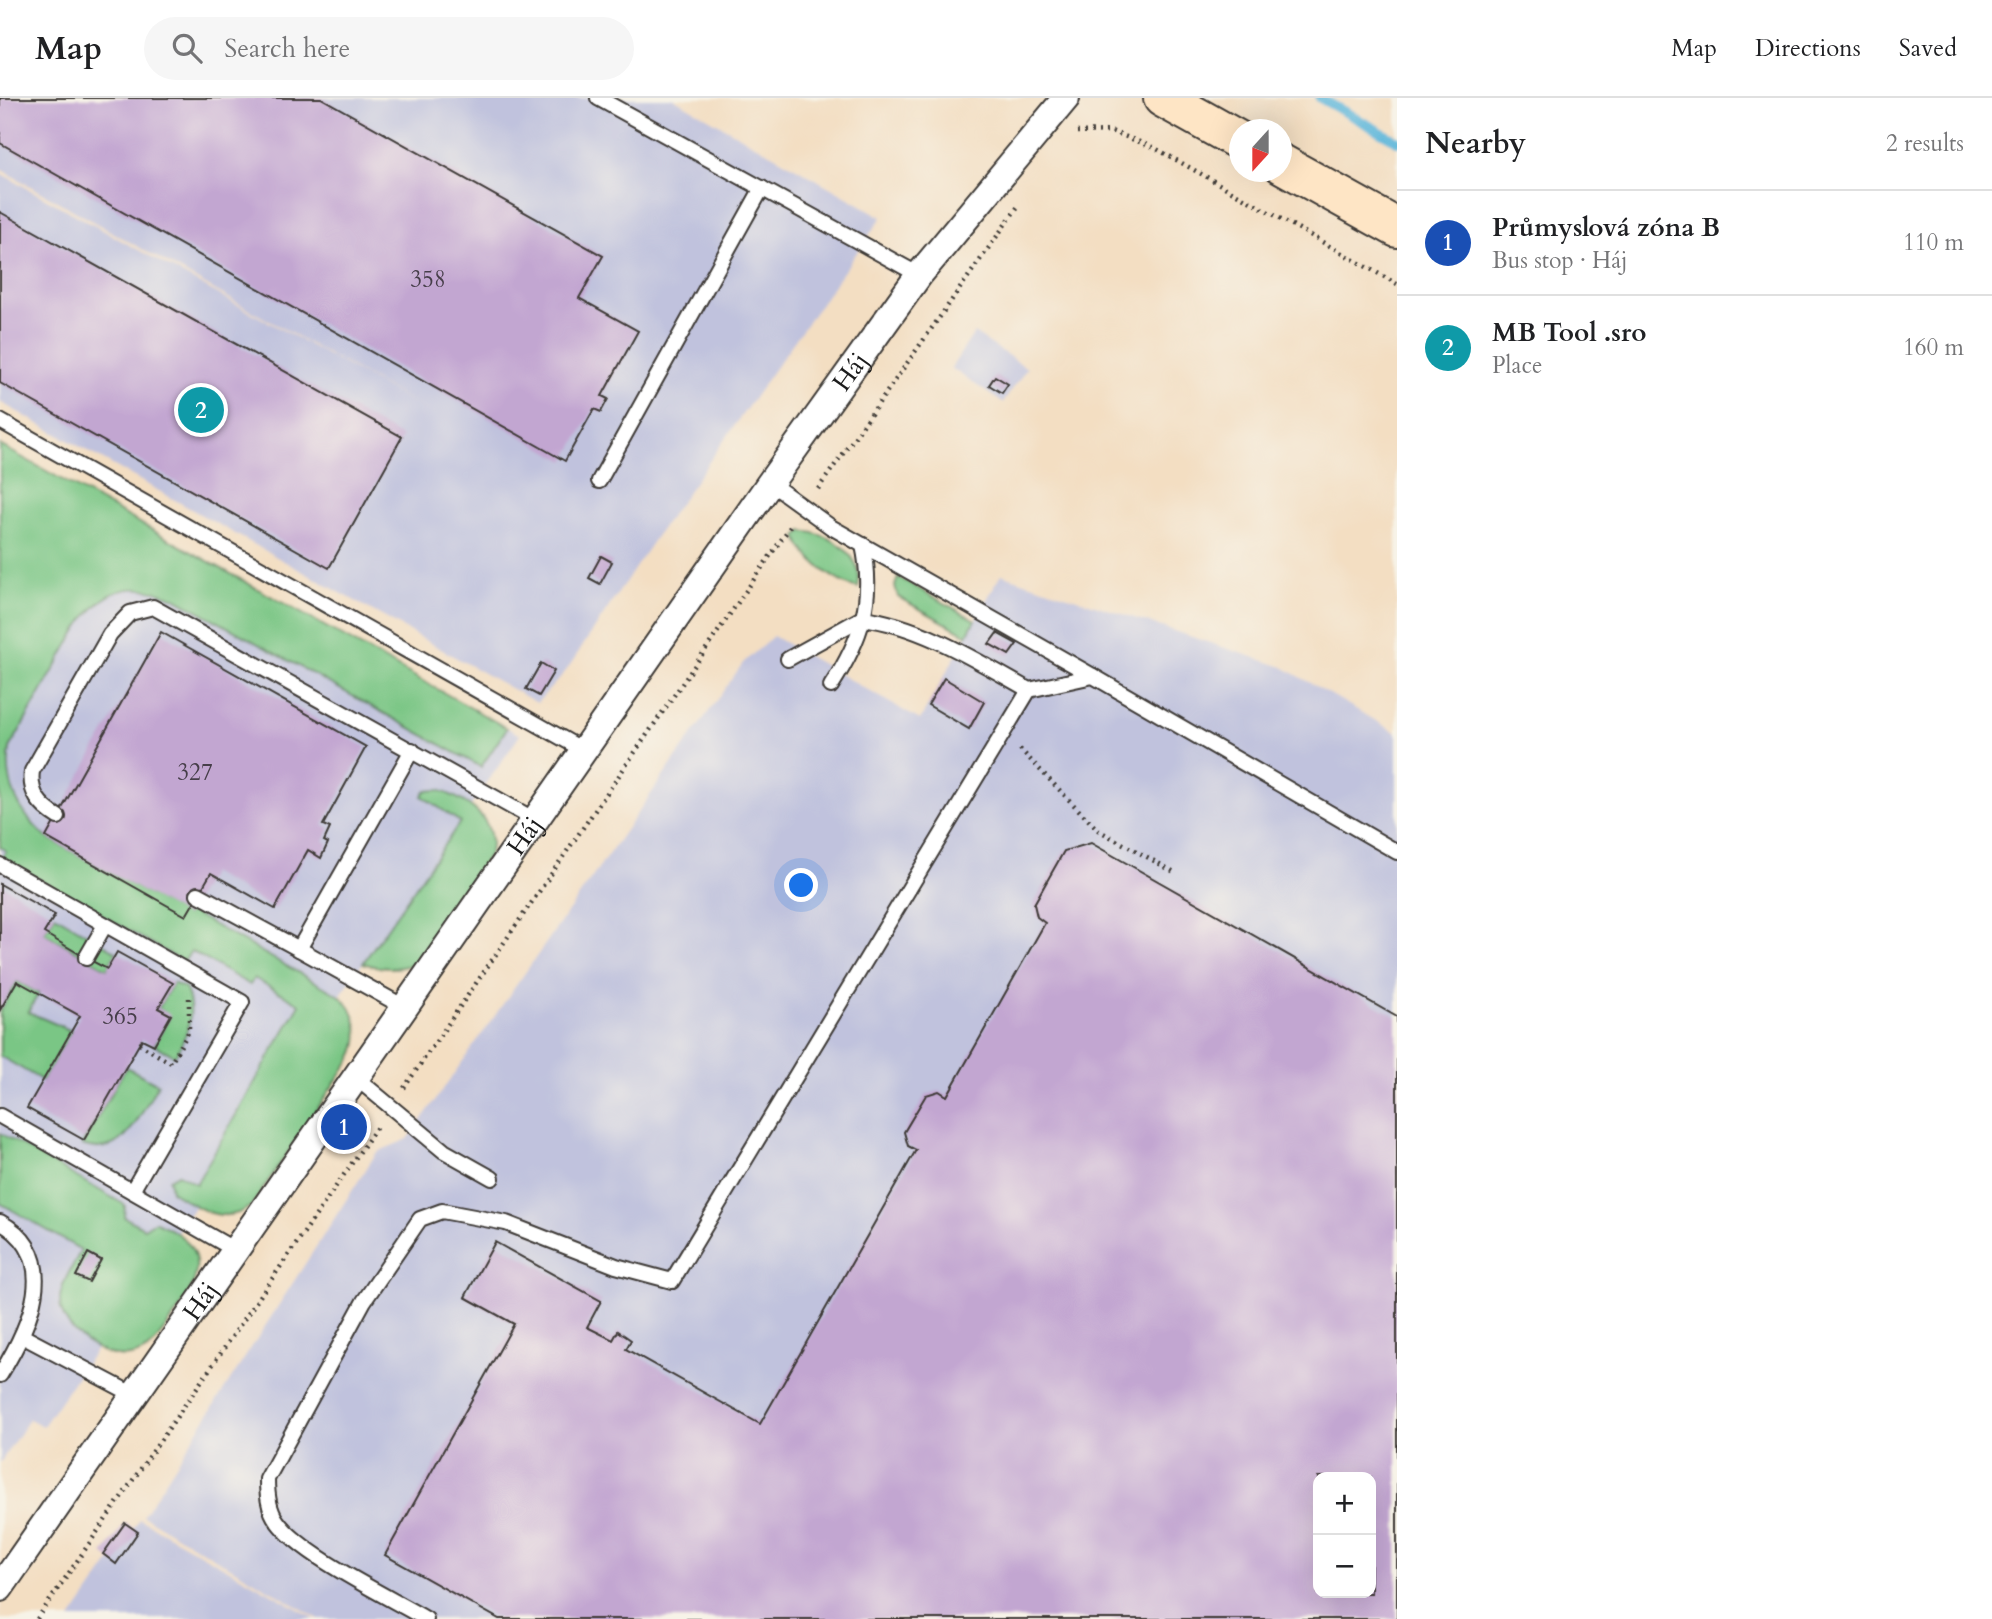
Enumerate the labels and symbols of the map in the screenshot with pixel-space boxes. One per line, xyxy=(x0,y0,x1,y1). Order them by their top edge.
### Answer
north arrow xyxy=(1229,119,1292,182)
house number: 358 xyxy=(410,264,446,295)
street label: Háj xyxy=(824,345,876,398)
pin: 2 xyxy=(178,384,224,436)
house number: 327 xyxy=(177,757,213,788)
street label: Háj xyxy=(498,809,550,862)
your location xyxy=(784,868,818,902)
house number: 365 xyxy=(102,1001,138,1032)
pin: 1 xyxy=(321,1101,367,1153)
street label: Háj xyxy=(174,1274,226,1327)

